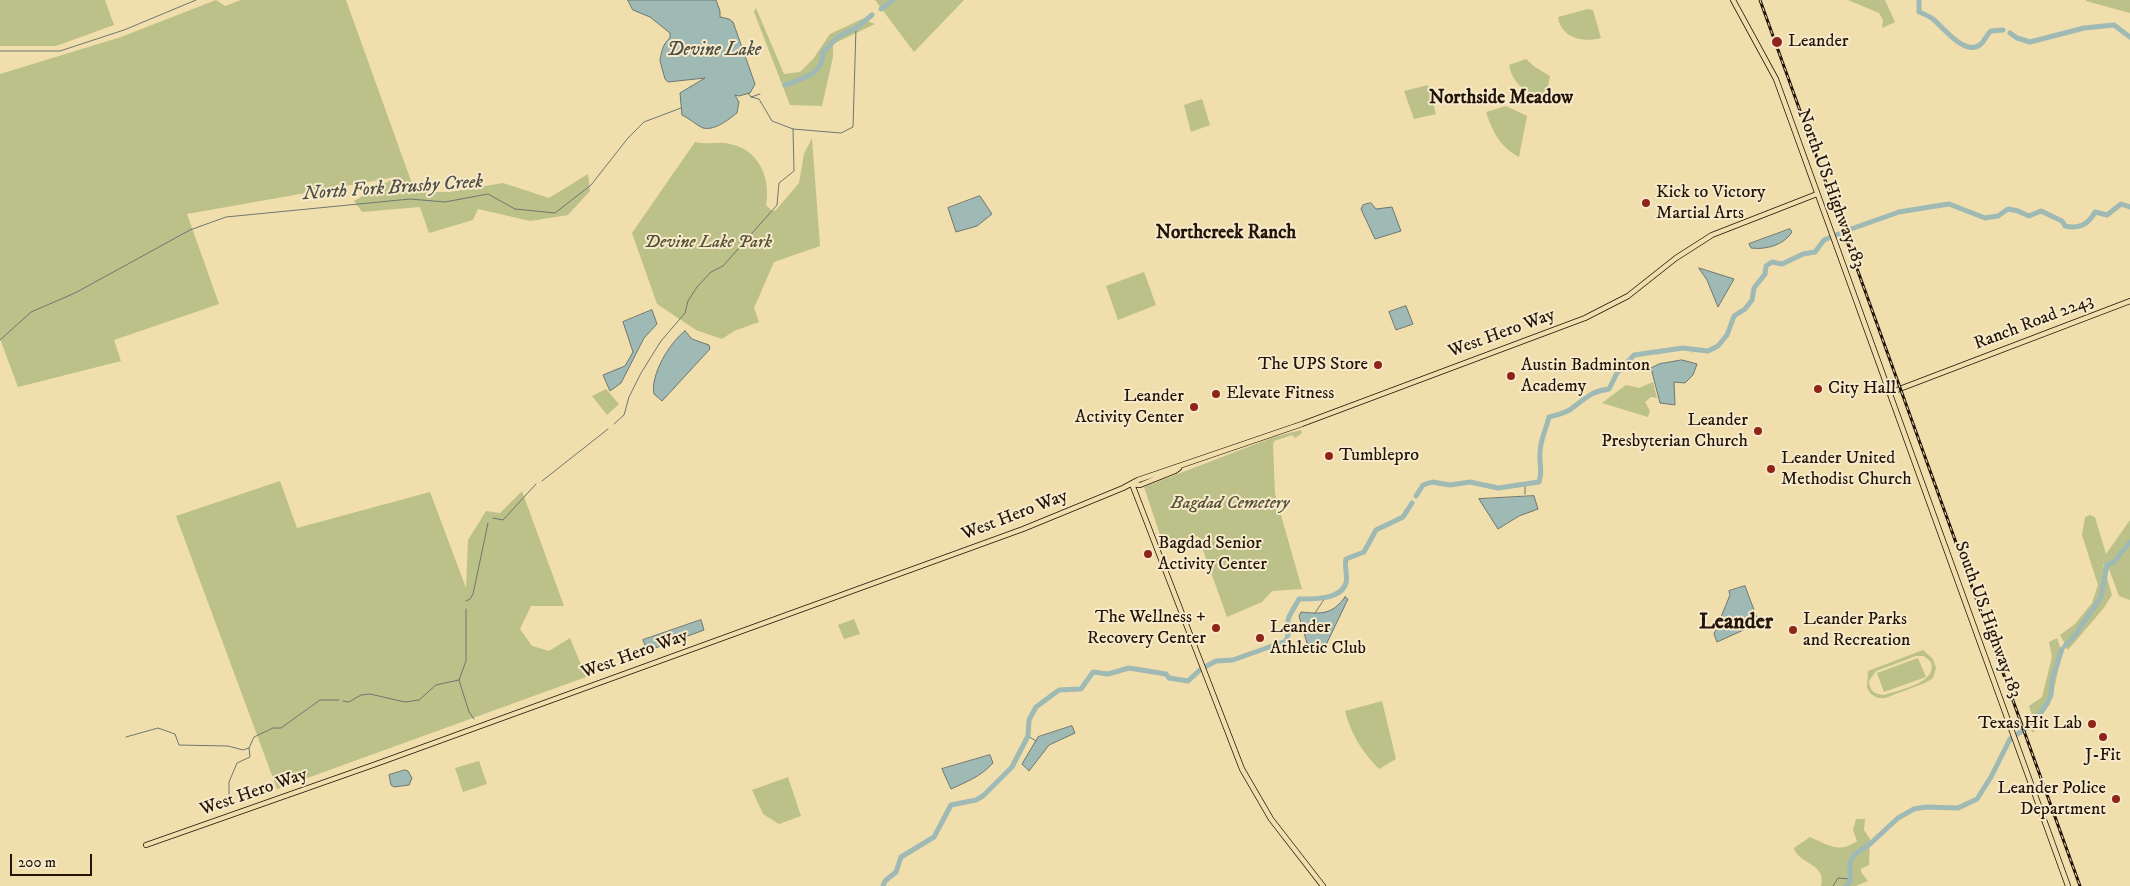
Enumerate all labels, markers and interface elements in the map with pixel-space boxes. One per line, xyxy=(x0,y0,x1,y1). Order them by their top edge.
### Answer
place label: Leander xyxy=(1788,31,1849,53)
marker: Leander xyxy=(1770,35,1784,49)
water label: Devine Lake xyxy=(667,40,761,62)
district label: Northside Meadow xyxy=(1429,88,1573,110)
street label: North US Highway 183 xyxy=(1791,107,1869,271)
water label: North Fork Brushy Creek xyxy=(302,171,484,207)
place label: Kick to Victory Martial Arts xyxy=(1656,182,1766,224)
marker: Kick to Victory Martial Arts xyxy=(1640,197,1652,209)
district label: Northcreek Ranch xyxy=(1156,223,1296,245)
park label: Devine Lake Park xyxy=(644,232,772,254)
street label: Ranch Road 2243 xyxy=(1971,290,2097,356)
street label: West Hero Way xyxy=(1446,305,1558,363)
place label: The UPS Store xyxy=(1258,354,1368,376)
place label: Austin Badminton Academy xyxy=(1521,355,1650,398)
marker: The UPS Store xyxy=(1372,359,1384,371)
marker: Austin Badminton Academy xyxy=(1505,370,1517,382)
place label: City Hall xyxy=(1828,378,1896,400)
place label: Elevate Fitness xyxy=(1226,383,1334,405)
marker: City Hall xyxy=(1812,383,1824,395)
place label: Leander Activity Center xyxy=(1075,386,1184,428)
marker: Elevate Fitness xyxy=(1210,388,1222,400)
marker: Leander Activity Center xyxy=(1188,401,1200,413)
place label: Leander Presbyterian Church xyxy=(1601,410,1748,452)
marker: Leander Presbyterian Church xyxy=(1752,425,1764,437)
place label: Tumblepro xyxy=(1339,445,1419,467)
place label: Leander United Methodist Church xyxy=(1781,448,1912,490)
marker: Tumblepro xyxy=(1323,450,1335,462)
marker: Leander United Methodist Church xyxy=(1765,463,1777,475)
street label: West Hero Way xyxy=(959,486,1071,546)
park label: Bagdad Cemetery xyxy=(1171,493,1289,515)
place label: Bagdad Senior Activity Center xyxy=(1158,533,1267,576)
street label: South US Highway 183 xyxy=(1949,539,2025,701)
marker: Bagdad Senior Activity Center xyxy=(1142,548,1154,560)
place label: The Wellness + Recovery Center xyxy=(1087,607,1206,650)
place label: Leander Parks and Recreation xyxy=(1803,609,1910,652)
district label: Leander xyxy=(1699,610,1773,636)
place label: Leander Athletic Club xyxy=(1270,617,1366,660)
marker: The Wellness + Recovery Center xyxy=(1210,622,1222,634)
marker: Leander Parks and Recreation xyxy=(1787,624,1799,636)
street label: West Hero Way xyxy=(579,626,691,684)
marker: Leander Athletic Club xyxy=(1254,632,1266,644)
place label: Texas Hit Lab xyxy=(1978,713,2082,735)
marker: Texas Hit Lab xyxy=(2086,718,2098,730)
marker: J-Fit xyxy=(2097,731,2109,743)
place label: J-Fit xyxy=(2085,745,2121,767)
street label: West Hero Way xyxy=(198,765,310,821)
place label: Leander Police Department xyxy=(1998,778,2106,821)
marker: Leander Police Department xyxy=(2110,793,2122,805)
scale bar xyxy=(12,844,95,876)
text: 200 m xyxy=(18,853,56,872)

